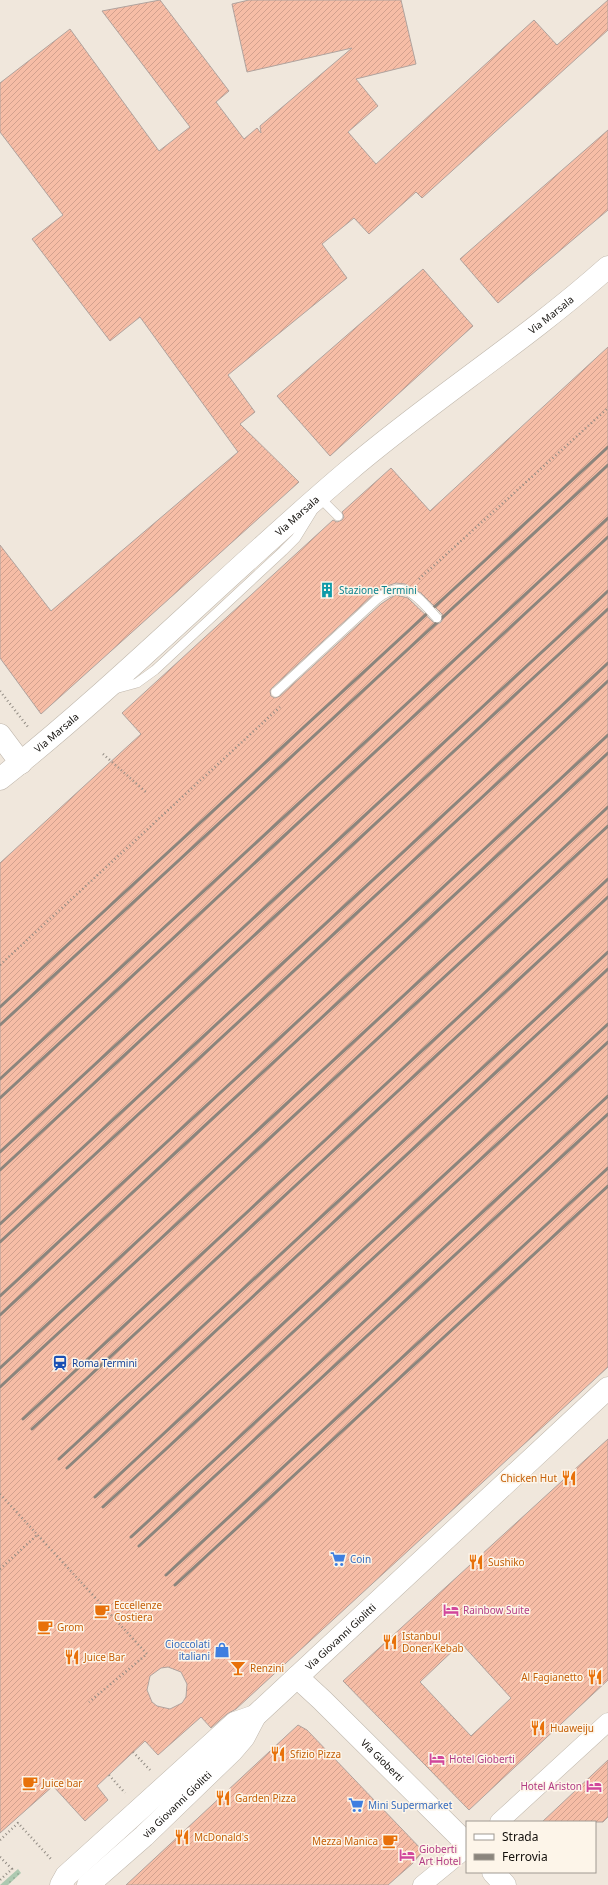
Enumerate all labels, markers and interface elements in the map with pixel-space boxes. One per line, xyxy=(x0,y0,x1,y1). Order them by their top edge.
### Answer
street label: Via Marsala xyxy=(525,292,577,337)
street label: Via Marsala xyxy=(272,492,322,539)
building icon: Stazione Termini xyxy=(318,581,336,599)
place label: Stazione Termini xyxy=(339,583,417,597)
street label: Via Marsala xyxy=(31,710,82,755)
station icon: Roma Termini xyxy=(51,1354,69,1372)
place label: Roma Termini xyxy=(72,1356,137,1370)
restaurant icon: Chicken Hut xyxy=(560,1469,578,1487)
place label: Chicken Hut xyxy=(500,1471,557,1485)
supermarket icon: Coin xyxy=(329,1550,347,1568)
place label: Coin xyxy=(350,1552,371,1566)
restaurant icon: Sushiko xyxy=(467,1553,485,1571)
place label: Sushiko xyxy=(488,1555,525,1569)
place label: Eccellenze Costiera xyxy=(114,1598,162,1624)
street label: Via Giovanni Giolitti xyxy=(302,1600,379,1673)
hotel icon: Rainbow Suite xyxy=(442,1601,460,1619)
cafe icon: Eccellenze Costiera xyxy=(93,1602,111,1620)
place label: Rainbow Suite xyxy=(463,1603,530,1617)
cafe icon: Grom xyxy=(36,1618,54,1636)
place label: Grom xyxy=(57,1620,84,1634)
place label: Istanbul Doner Kebab xyxy=(402,1629,464,1655)
restaurant icon: Istanbul Doner Kebab xyxy=(381,1633,399,1651)
place label: Cioccolati italiani xyxy=(165,1637,210,1663)
shop icon: Cioccolati italiani xyxy=(213,1641,231,1659)
restaurant icon: Juice Bar xyxy=(63,1648,81,1666)
place label: Juice Bar xyxy=(83,1650,125,1664)
bar icon: Renzini xyxy=(229,1659,247,1677)
place label: Renzini xyxy=(250,1661,284,1675)
restaurant icon: Al Fagianetto xyxy=(586,1668,604,1686)
place label: Al Fagianetto xyxy=(521,1670,583,1684)
restaurant icon: Huaweiju xyxy=(529,1719,547,1737)
place label: Huaweiju xyxy=(550,1721,594,1735)
street label: Via Gioberti xyxy=(358,1736,407,1784)
restaurant icon: Sfizio Pizza xyxy=(269,1745,287,1763)
place label: Sfizio Pizza xyxy=(290,1747,341,1761)
hotel icon: Hotel Gioberti xyxy=(428,1750,446,1768)
place label: Hotel Gioberti xyxy=(449,1752,515,1766)
street label: via Giovanni Giolitti xyxy=(139,1768,214,1841)
cafe icon: Juice bar xyxy=(21,1774,39,1792)
place label: Juice bar xyxy=(41,1776,82,1790)
hotel icon: Hotel Ariston xyxy=(585,1777,603,1795)
place label: Hotel Ariston xyxy=(520,1779,582,1793)
restaurant icon: Garden Pizza xyxy=(214,1789,232,1807)
place label: Garden Pizza xyxy=(235,1791,296,1805)
supermarket icon: Mini Supermarket xyxy=(347,1796,365,1814)
place label: Mini Supermarket xyxy=(368,1798,453,1812)
legend xyxy=(466,1821,596,1873)
restaurant icon: McDonald's xyxy=(173,1828,191,1846)
text: Strada xyxy=(502,1828,538,1845)
place label: McDonald's xyxy=(194,1830,249,1844)
cafe icon: Mezza Manica xyxy=(381,1832,399,1850)
place label: Mezza Manica xyxy=(312,1834,378,1848)
place label: Gioberti Art Hotel xyxy=(419,1842,461,1868)
hotel icon: Gioberti Art Hotel xyxy=(398,1846,416,1864)
text: Ferrovia xyxy=(502,1848,548,1865)

